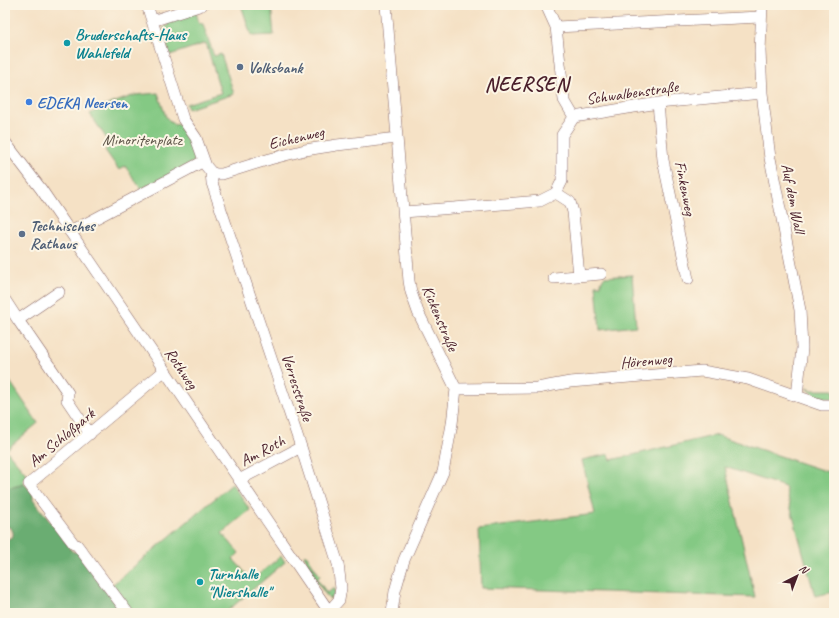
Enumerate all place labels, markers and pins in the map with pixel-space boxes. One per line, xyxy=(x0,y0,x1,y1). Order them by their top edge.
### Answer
place label: Bruderschafts-Haus Wahlefeld xyxy=(75,25,187,63)
marker: Bruderschafts-Haus Wahlefeld xyxy=(62,38,72,48)
place label: Volksbank xyxy=(248,58,305,78)
marker: Volksbank xyxy=(235,62,245,72)
place label: EDEKA Neersen xyxy=(37,93,129,113)
marker: EDEKA Neersen xyxy=(24,97,34,107)
place label: Technisches Rathaus xyxy=(30,216,96,254)
marker: Technisches Rathaus xyxy=(17,229,27,239)
place label: Turnhalle "Niershalle" xyxy=(208,564,275,602)
marker: Turnhalle "Niershalle" xyxy=(195,577,205,587)

